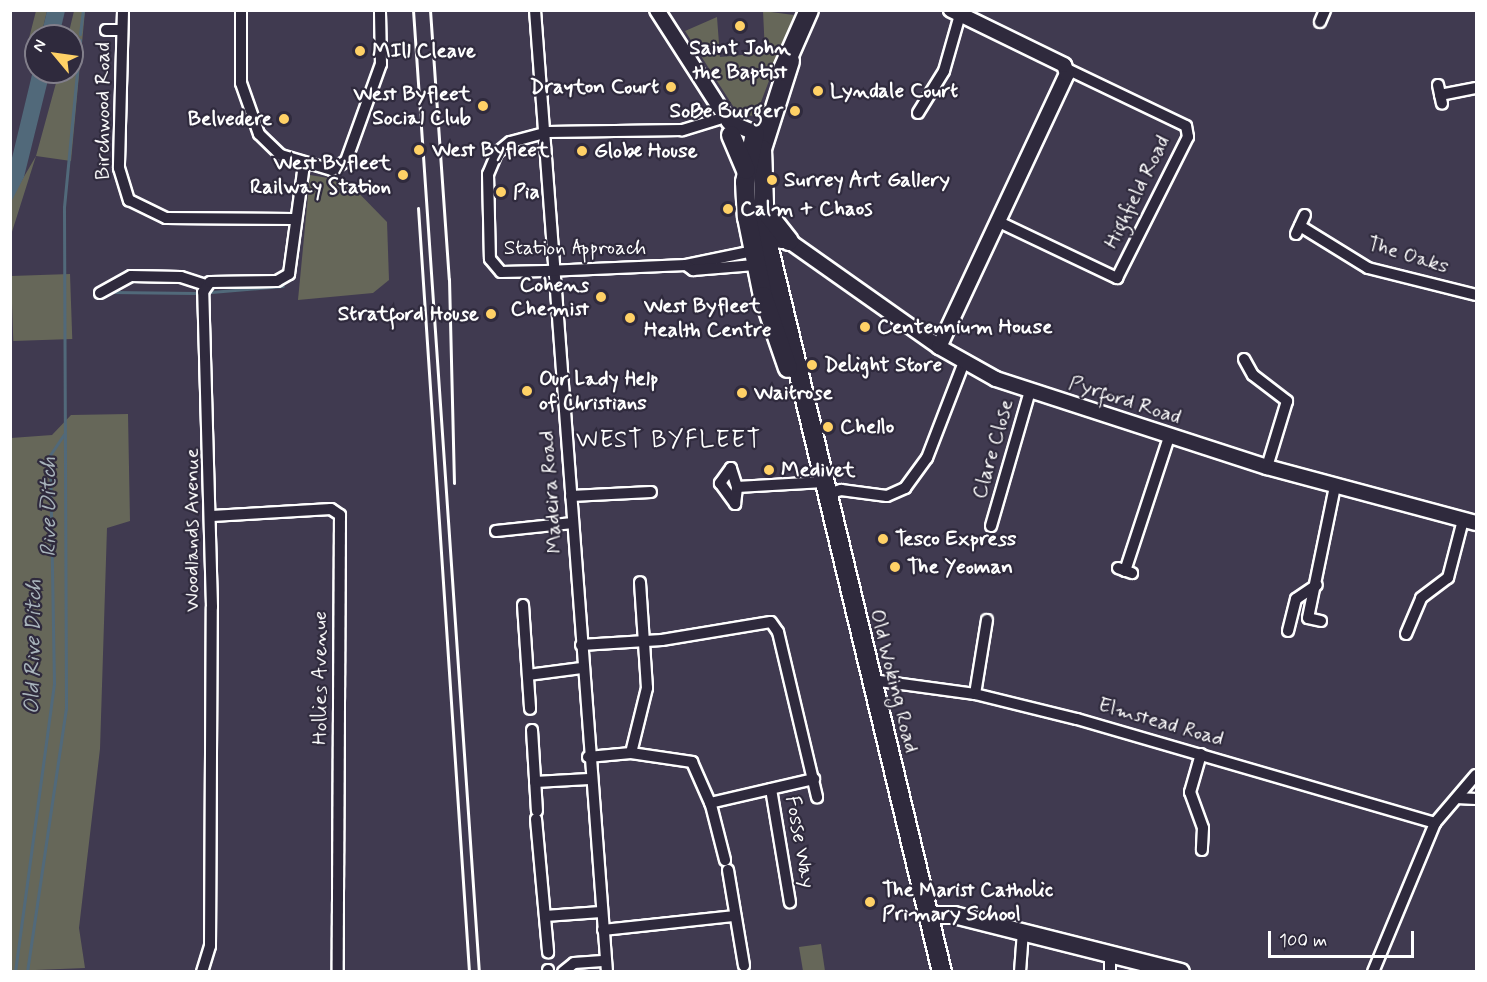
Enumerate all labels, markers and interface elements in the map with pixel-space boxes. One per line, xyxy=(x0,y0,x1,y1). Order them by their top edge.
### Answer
marker: Saint John the Baptist xyxy=(733,19,747,33)
north arrow xyxy=(24,24,84,84)
place label: Saint John the Baptist xyxy=(689,35,791,85)
text: N xyxy=(28,36,51,56)
place label: MIll Cleave xyxy=(372,38,476,64)
street label: Birchwood Road xyxy=(90,42,116,180)
marker: MIll Cleave xyxy=(353,44,367,58)
place label: Drayton Court xyxy=(528,74,659,100)
place label: Lyndale Court xyxy=(830,78,960,104)
marker: Drayton Court xyxy=(664,80,678,94)
place label: West Byfleet Social Club xyxy=(354,81,471,131)
marker: Lyndale Court xyxy=(811,84,825,98)
place label: SoBe Burger xyxy=(674,98,783,124)
marker: West Byfleet Social Club xyxy=(476,99,490,113)
marker: SoBe Burger xyxy=(788,104,802,118)
place label: Belvedere xyxy=(188,106,272,132)
marker: Belvedere xyxy=(277,112,291,126)
street label: Highfield Road xyxy=(1099,132,1175,252)
place label: West Byfleet xyxy=(432,137,549,163)
place label: Globe House xyxy=(594,138,698,164)
marker: West Byfleet xyxy=(410,141,428,159)
marker: Globe House xyxy=(575,144,589,158)
place label: West Byfleet Railway Station xyxy=(251,150,391,200)
place label: Surrey Art Gallery xyxy=(784,167,948,193)
marker: West Byfleet Railway Station xyxy=(396,168,410,182)
marker: Surrey Art Gallery xyxy=(765,173,779,187)
place label: Pia xyxy=(513,179,540,205)
marker: Pia xyxy=(494,185,508,199)
place label: Calm + Chaos xyxy=(740,196,873,222)
marker: Calm + Chaos xyxy=(721,202,735,216)
street label: The Oaks xyxy=(1365,231,1451,279)
street label: Station Approach xyxy=(504,235,646,261)
place label: Cohens Chemist xyxy=(511,272,589,322)
marker: Cohens Chemist xyxy=(594,290,608,304)
place label: West Byfleet Health Centre xyxy=(644,293,772,343)
place label: Stratford House xyxy=(338,301,479,327)
marker: Stratford House xyxy=(484,307,498,321)
marker: West Byfleet Health Centre xyxy=(621,309,639,327)
place label: Centennium House xyxy=(877,314,1048,340)
marker: Centennium House xyxy=(858,320,872,334)
place label: Delight Store xyxy=(824,352,942,378)
marker: Delight Store xyxy=(805,358,819,372)
place label: Our Lady Help of Christians xyxy=(539,366,661,416)
street label: Pyrford Road xyxy=(1066,370,1184,430)
place label: Waitrose xyxy=(754,380,833,406)
marker: Our Lady Help of Christians xyxy=(520,384,534,398)
marker: Waitrose xyxy=(735,386,749,400)
street label: Clare Close xyxy=(967,396,1019,502)
place label: Chello xyxy=(840,414,894,440)
marker: Chello xyxy=(821,420,835,434)
district label: WEST BYFLEET xyxy=(573,427,765,455)
street label: Madeira Road xyxy=(534,430,568,554)
street label: Woodlands Avenue xyxy=(179,448,205,612)
place label: Medivet xyxy=(781,457,855,483)
water label: Rive Ditch xyxy=(37,460,63,554)
marker: Medivet xyxy=(762,463,776,477)
place label: Tesco Express xyxy=(895,526,1017,552)
marker: Tesco Express xyxy=(876,532,890,546)
place label: The Yeoman xyxy=(907,554,1026,580)
marker: The Yeoman xyxy=(888,560,902,574)
water label: Old Rive Ditch xyxy=(20,581,48,713)
street label: Old Woking Road xyxy=(863,603,925,759)
street label: Hollies Avenue xyxy=(307,612,333,744)
street label: Elmstead Road xyxy=(1095,692,1227,752)
street label: Fosse Way xyxy=(779,794,821,890)
place label: The Marist Catholic Primary School xyxy=(882,877,1056,927)
marker: The Marist Catholic Primary School xyxy=(863,895,877,909)
scale bar xyxy=(1271,919,1416,957)
text: 100 m xyxy=(1279,929,1327,953)

